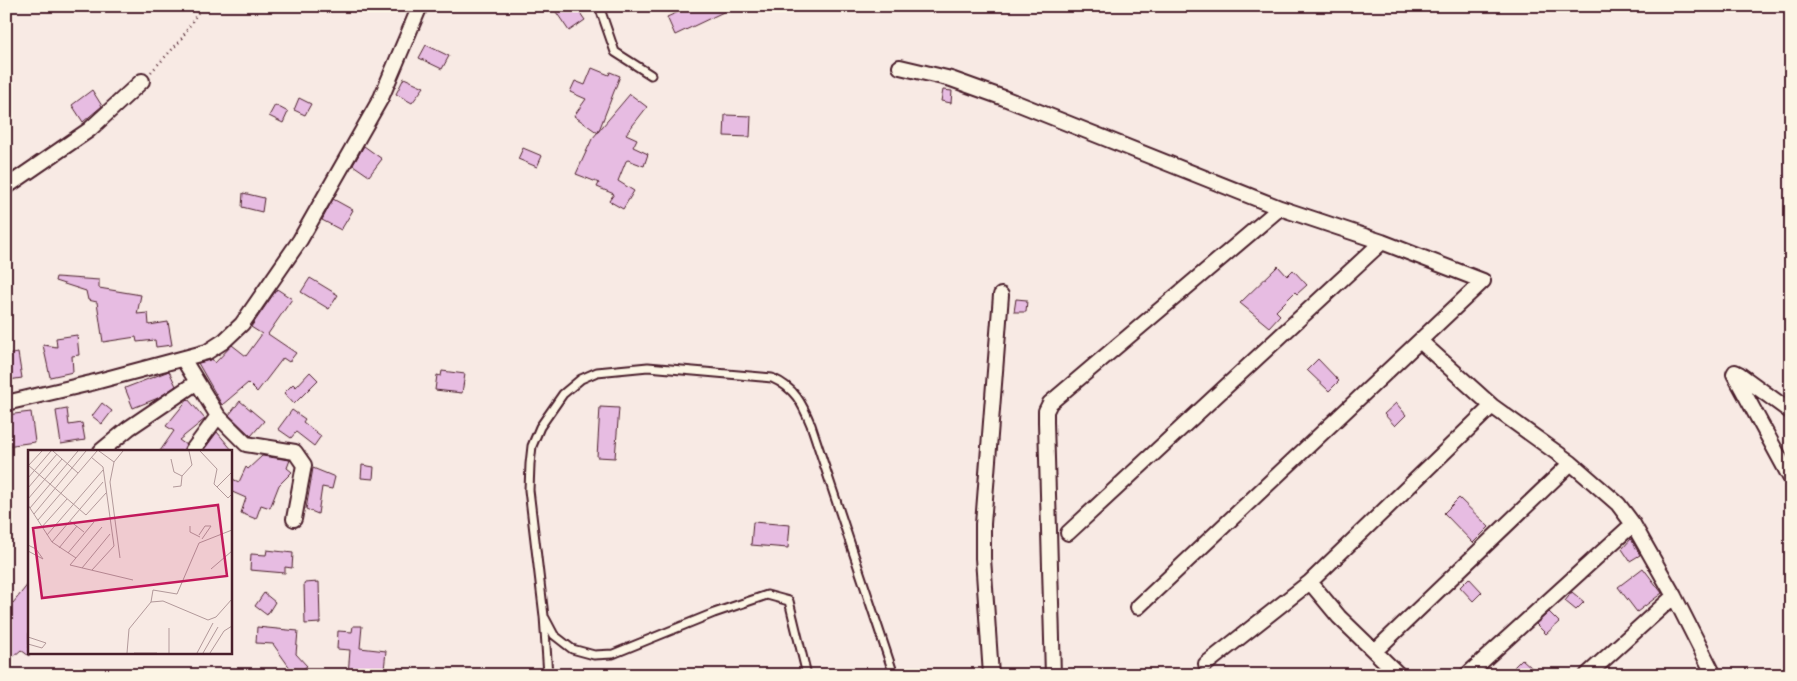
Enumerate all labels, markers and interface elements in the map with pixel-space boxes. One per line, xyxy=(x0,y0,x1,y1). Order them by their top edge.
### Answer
inset map xyxy=(28,450,231,654)

